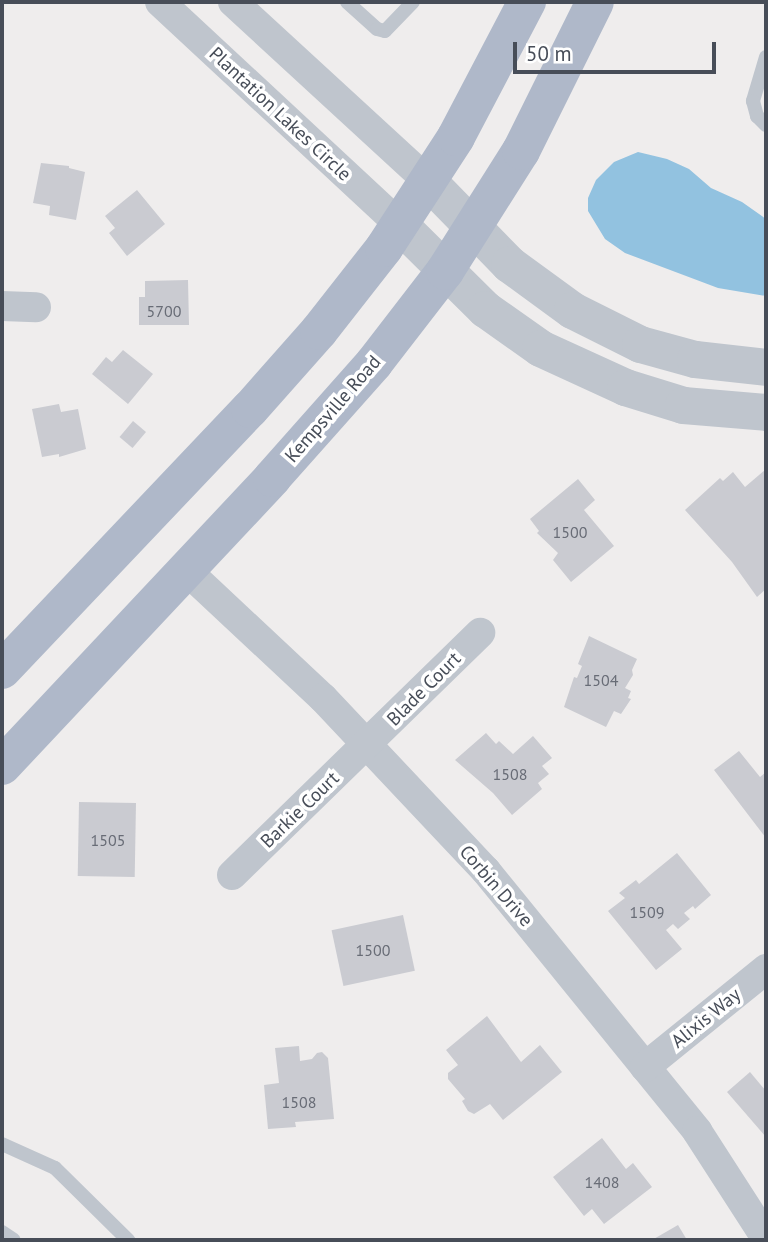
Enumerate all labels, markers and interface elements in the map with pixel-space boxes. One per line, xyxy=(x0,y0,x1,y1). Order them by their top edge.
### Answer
scale bar xyxy=(516,28,719,72)
text: 50 m xyxy=(526,40,572,67)
street label: Plantation Lakes Circle xyxy=(204,42,356,186)
house number: 5700 xyxy=(147,301,181,321)
street label: Kempsville Road xyxy=(280,351,386,467)
house number: 1500 xyxy=(553,522,587,542)
street label: Blade Court xyxy=(382,647,466,731)
house number: 1504 xyxy=(584,670,618,690)
house number: 1508 xyxy=(493,764,527,784)
street label: Barkie Court xyxy=(256,767,344,853)
house number: 1505 xyxy=(91,830,125,850)
street label: Corbin Drive xyxy=(455,841,537,931)
house number: 1509 xyxy=(630,902,664,922)
house number: 1500 xyxy=(356,940,390,960)
street label: Alixis Way xyxy=(667,983,745,1053)
house number: 1508 xyxy=(282,1092,316,1112)
house number: 1408 xyxy=(585,1172,619,1192)

